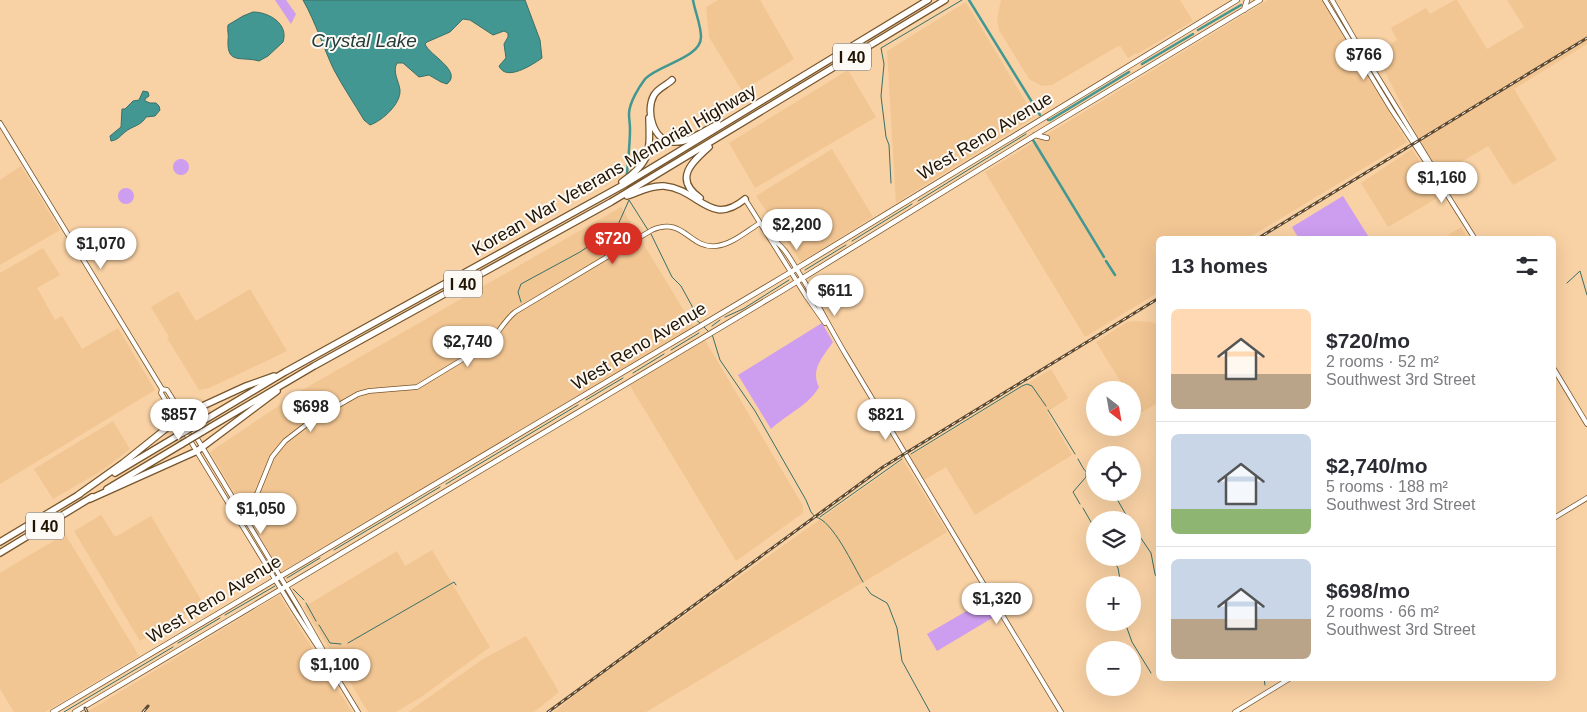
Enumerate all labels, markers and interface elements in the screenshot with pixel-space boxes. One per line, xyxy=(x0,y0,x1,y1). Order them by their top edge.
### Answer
water label: Crystal Lake xyxy=(311,30,417,51)
pin: $766 xyxy=(1334,38,1394,81)
road number: I 40 xyxy=(833,44,871,70)
text: $766 xyxy=(1346,46,1382,63)
street label: Korean War Veterans Memorial Highway xyxy=(469,80,759,260)
street label: West Reno Avenue xyxy=(914,88,1056,184)
pin: $1,160 xyxy=(1401,162,1483,204)
text: $1,160 xyxy=(1418,169,1466,186)
pin: $2,200 xyxy=(756,208,838,251)
text: $2,200 xyxy=(773,216,821,233)
pin: $720 xyxy=(583,222,643,265)
pin: $1,070 xyxy=(60,228,142,270)
text: $720 xyxy=(595,230,631,247)
text: $1,070 xyxy=(77,235,125,252)
icon: filters xyxy=(1513,252,1541,280)
text: 13 homes xyxy=(1171,254,1268,277)
road number: I 40 xyxy=(444,270,482,298)
pin: $611 xyxy=(805,274,865,317)
text: $611 xyxy=(818,282,852,299)
street label: West Reno Avenue xyxy=(568,298,710,394)
pin: $2,740 xyxy=(427,326,509,368)
icon: home xyxy=(1211,329,1271,389)
text: $720/mo xyxy=(1326,329,1410,352)
text: $2,740 xyxy=(444,333,492,350)
text: 2 rooms · 52 m² xyxy=(1326,353,1439,370)
text: Southwest 3rd Street xyxy=(1326,371,1475,388)
north arrow xyxy=(1086,381,1141,436)
map controls xyxy=(1086,381,1141,696)
pin: $698 xyxy=(281,390,341,433)
pin: $857 xyxy=(149,398,209,441)
text: $698 xyxy=(293,398,329,415)
pin: $821 xyxy=(856,398,916,441)
text: $857 xyxy=(161,406,197,423)
text: $821 xyxy=(868,406,904,423)
button: locate xyxy=(1086,446,1141,501)
icon: home xyxy=(1211,454,1271,514)
text: $2,740/mo xyxy=(1326,454,1428,477)
text: 5 rooms · 188 m² xyxy=(1326,478,1448,495)
pin: $1,050 xyxy=(220,492,302,535)
text: Southwest 3rd Street xyxy=(1326,496,1475,513)
text: $1,050 xyxy=(237,500,285,517)
button: layers xyxy=(1086,511,1141,566)
road number: I 40 xyxy=(26,512,64,540)
street label: West Reno Avenue xyxy=(143,551,285,647)
button: + xyxy=(1086,576,1141,631)
icon: home xyxy=(1211,579,1271,639)
text: $698/mo xyxy=(1326,579,1410,602)
pin: $1,320 xyxy=(956,582,1038,625)
text: $1,320 xyxy=(973,590,1021,607)
text: 2 rooms · 66 m² xyxy=(1326,603,1439,620)
text: Southwest 3rd Street xyxy=(1326,621,1475,638)
button: − xyxy=(1086,641,1141,696)
pin: $1,100 xyxy=(294,648,376,691)
text: $1,100 xyxy=(311,656,359,673)

